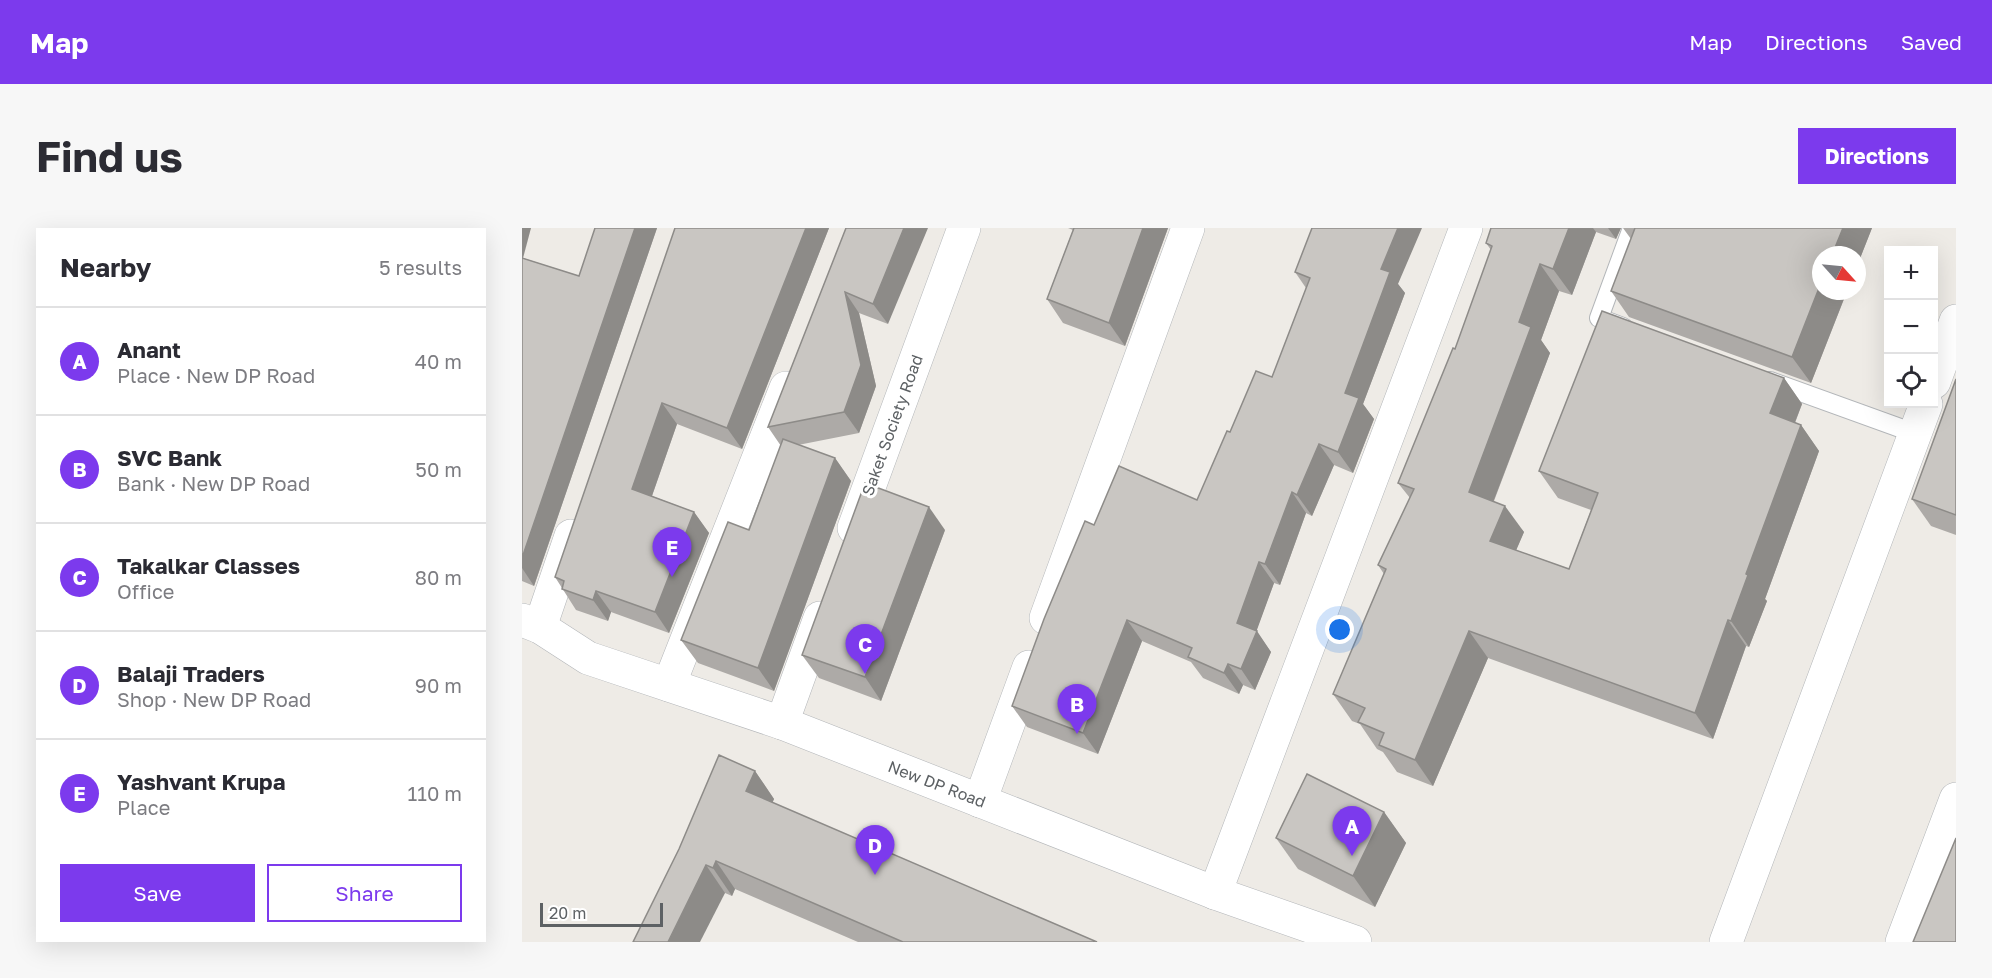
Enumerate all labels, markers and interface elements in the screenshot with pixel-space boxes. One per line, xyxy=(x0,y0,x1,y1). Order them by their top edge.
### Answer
text: Map xyxy=(30,26,88,59)
text: Map xyxy=(1689,29,1732,55)
text: Directions xyxy=(1765,29,1868,55)
text: Saved xyxy=(1901,29,1962,55)
button: Directions xyxy=(1798,128,1956,184)
text: Find us xyxy=(36,131,183,181)
north arrow xyxy=(1812,246,1866,300)
map controls xyxy=(1884,246,1938,408)
button: + xyxy=(1884,246,1938,300)
text: Nearby xyxy=(60,252,151,283)
text: 5 results xyxy=(379,255,462,279)
button: − xyxy=(1884,300,1938,354)
text: Anant xyxy=(117,336,181,363)
text: A xyxy=(72,349,87,373)
text: 40 m xyxy=(415,349,462,373)
street label: Saket Society Road xyxy=(857,352,927,498)
button: locate xyxy=(1884,354,1938,408)
text: Place · New DP Road xyxy=(117,363,315,387)
text: SVC Bank xyxy=(117,444,222,471)
text: B xyxy=(72,457,87,481)
text: 50 m xyxy=(415,457,462,481)
text: Bank · New DP Road xyxy=(117,471,310,495)
pin: E xyxy=(652,528,692,577)
text: Takalkar Classes xyxy=(117,552,300,579)
text: C xyxy=(72,565,87,589)
text: 80 m xyxy=(415,565,462,589)
text: Office xyxy=(117,579,174,603)
your location xyxy=(1325,615,1354,644)
pin: C xyxy=(846,624,884,674)
text: Balaji Traders xyxy=(117,660,265,687)
text: D xyxy=(72,673,87,697)
text: 90 m xyxy=(415,673,462,697)
pin: B xyxy=(1058,684,1096,734)
text: Shop · New DP Road xyxy=(117,687,311,711)
street label: New DP Road xyxy=(885,756,989,812)
text: Yashvant Krupa xyxy=(117,768,285,795)
text: E xyxy=(73,781,86,805)
text: 110 m xyxy=(408,781,462,805)
text: Place xyxy=(117,795,170,819)
pin: A xyxy=(1332,806,1372,856)
pin: D xyxy=(856,826,894,875)
button: Save xyxy=(60,864,255,922)
button: Share xyxy=(267,864,462,922)
scale bar xyxy=(540,900,663,928)
text: 20 m xyxy=(549,903,586,923)

